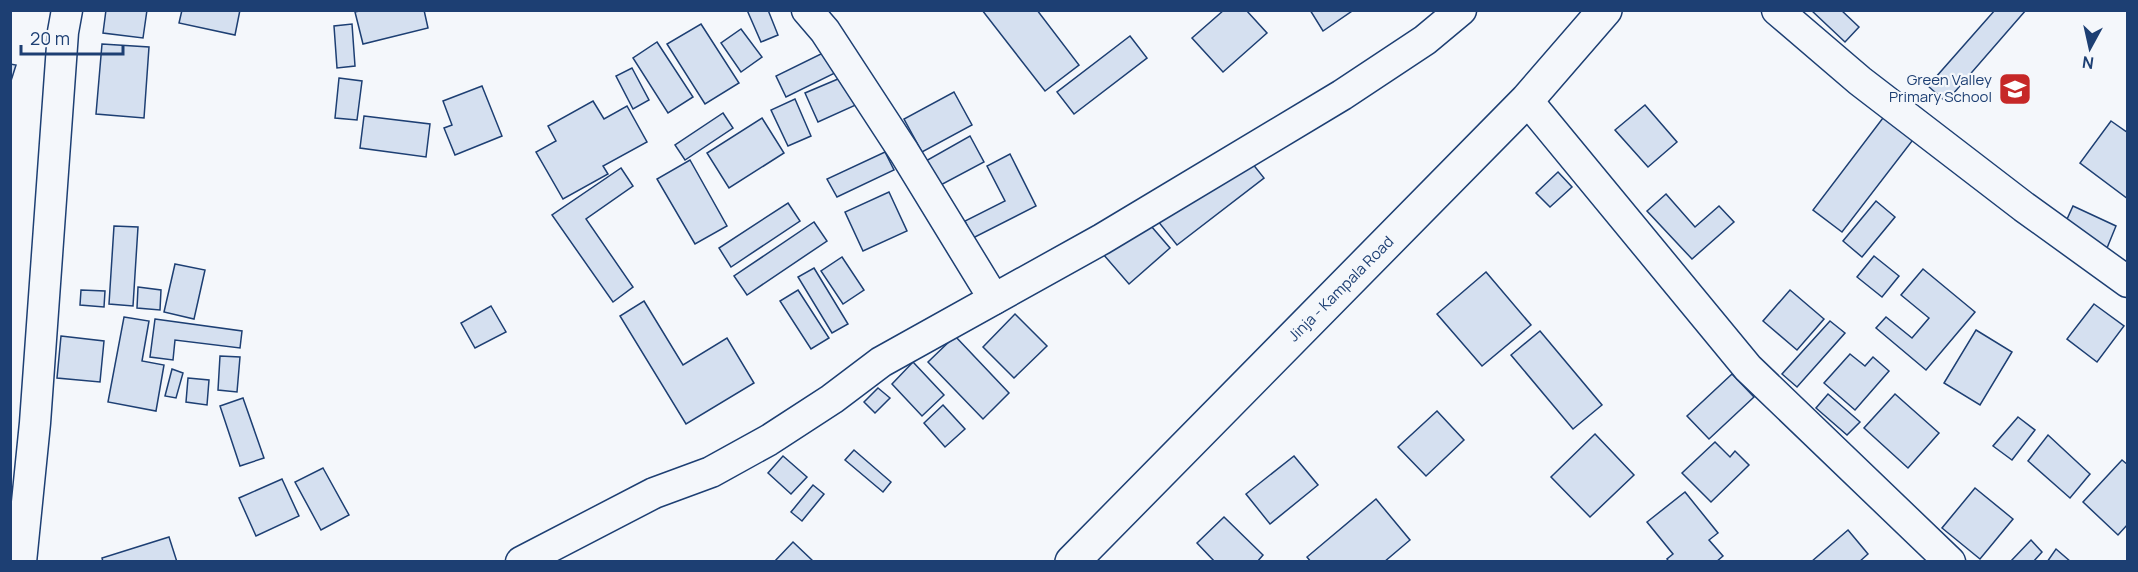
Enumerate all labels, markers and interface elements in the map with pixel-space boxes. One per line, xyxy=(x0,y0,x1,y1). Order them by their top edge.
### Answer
scale bar xyxy=(21,18,123,56)
north arrow xyxy=(2060,18,2120,78)
text: 20 m xyxy=(30,26,70,50)
text: N xyxy=(2081,51,2095,75)
place label: Green Valley Primary School xyxy=(1889,69,1992,107)
school or university icon: Green Valley Primary School xyxy=(1997,71,2033,107)
street label: Jinja - Kampala Road xyxy=(1283,231,1398,346)

